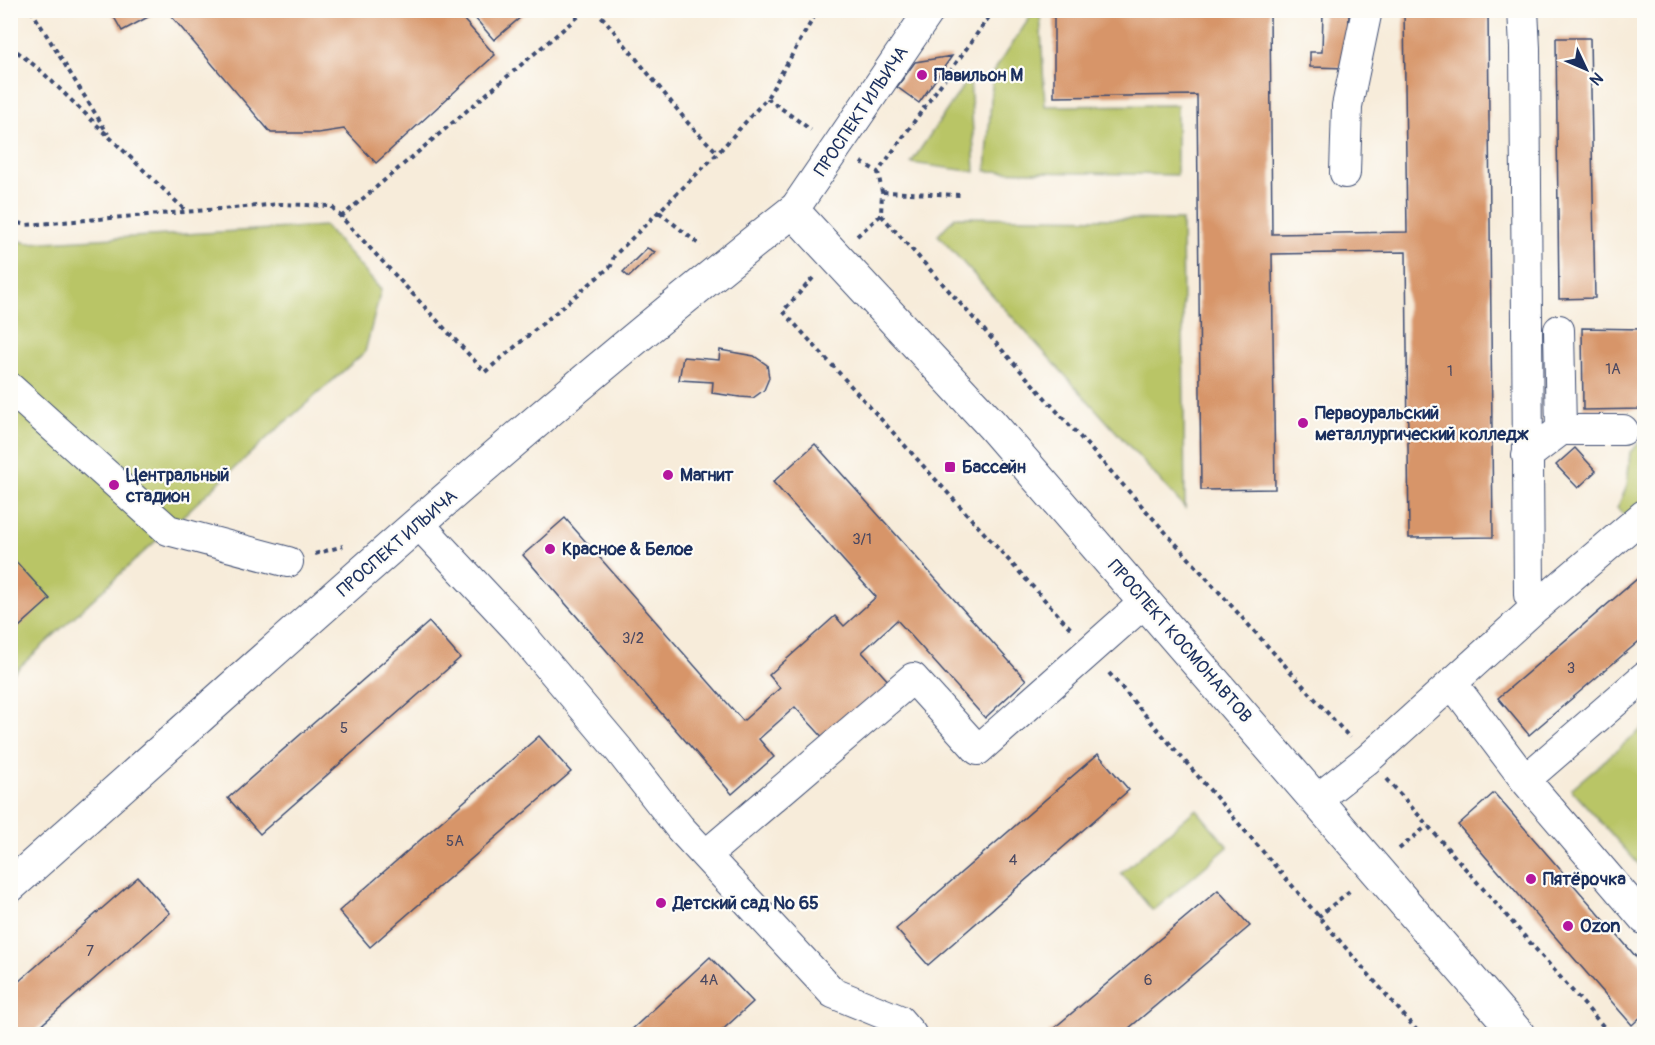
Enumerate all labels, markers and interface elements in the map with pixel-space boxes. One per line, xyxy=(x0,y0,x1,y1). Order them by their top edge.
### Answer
north arrow xyxy=(1556,39,1616,99)
street label: ПРОСПЕКТ ИЛЬИЧА xyxy=(809,41,914,181)
place label: Павильон М xyxy=(934,64,1023,87)
marker: Павильон М xyxy=(915,68,929,82)
text: N xyxy=(1585,68,1607,90)
house number: 1А xyxy=(1605,360,1621,379)
house number: 1 xyxy=(1447,362,1453,381)
place label: Первоуральский металлургический колледж xyxy=(1315,402,1529,446)
marker: Первоуральский металлургический колледж xyxy=(1296,416,1310,430)
place label: Бассейн xyxy=(962,456,1026,479)
marker: Бассейн xyxy=(943,460,957,474)
place label: Центральный стадион xyxy=(125,464,229,508)
place label: Магнит xyxy=(680,464,734,487)
marker: Магнит xyxy=(661,468,675,482)
marker: Центральный стадион xyxy=(107,478,121,492)
street label: ПРОСПЕКТ ИЛЬИЧА xyxy=(332,485,463,602)
house number: 3/1 xyxy=(852,530,872,549)
place label: Красное & Белое xyxy=(562,538,694,561)
marker: Красное & Белое xyxy=(543,542,557,556)
street label: ПРОСПЕКТ КОСМОНАВТОВ xyxy=(1102,555,1257,728)
house number: 3/2 xyxy=(622,629,644,648)
house number: 3 xyxy=(1567,659,1575,678)
house number: 5 xyxy=(340,719,348,738)
house number: 5А xyxy=(446,832,464,851)
house number: 4 xyxy=(1009,851,1018,870)
place label: Пятёрочка xyxy=(1543,868,1627,891)
marker: Пятёрочка xyxy=(1524,872,1538,886)
place label: Детский сад № 65 xyxy=(672,892,819,915)
marker: Детский сад № 65 xyxy=(654,896,668,910)
place label: Ozon xyxy=(1580,915,1620,938)
marker: Ozon xyxy=(1561,919,1575,933)
house number: 7 xyxy=(86,942,94,961)
house number: 4А xyxy=(700,971,718,990)
house number: 6 xyxy=(1144,971,1152,990)

